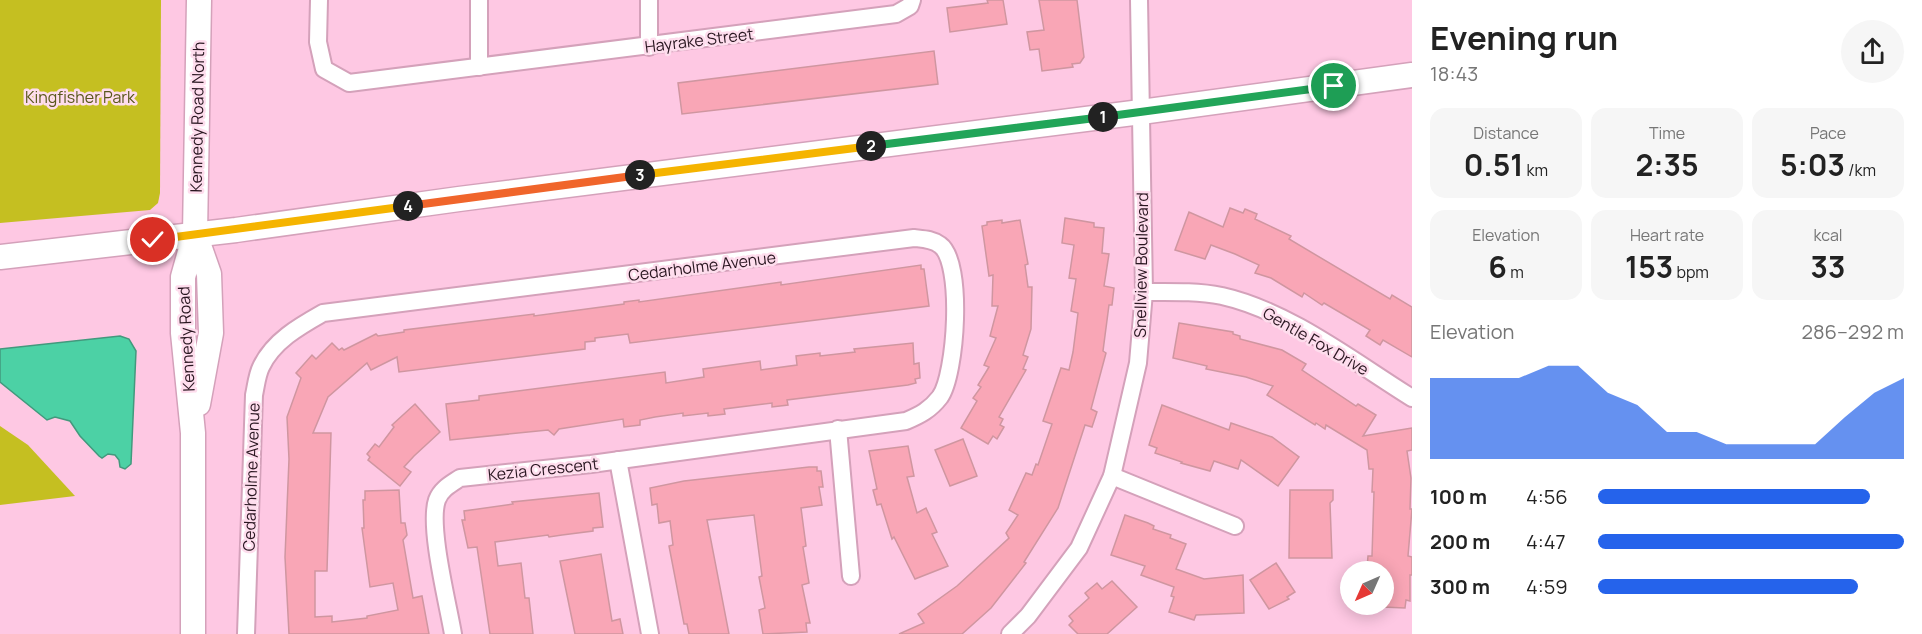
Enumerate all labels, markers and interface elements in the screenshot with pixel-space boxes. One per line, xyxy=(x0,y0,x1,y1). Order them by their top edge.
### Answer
text: Evening run xyxy=(1430,15,1618,60)
button: share xyxy=(1841,20,1904,83)
street label: Hayrake Street xyxy=(643,22,755,58)
street label: Kennedy Road North xyxy=(185,42,209,192)
pin xyxy=(1308,60,1359,111)
text: 18:43 xyxy=(1430,60,1478,87)
icon: arrive xyxy=(1317,69,1350,102)
park label: Kingfisher Park xyxy=(25,86,136,108)
pin: 1 xyxy=(1088,102,1118,132)
text: 1 xyxy=(1099,106,1107,128)
text: Distance xyxy=(1473,122,1539,144)
text: Time xyxy=(1649,122,1685,144)
text: Pace xyxy=(1810,122,1846,144)
pin: 2 xyxy=(856,131,886,161)
text: 2 xyxy=(866,135,876,157)
text: 0.51 xyxy=(1464,144,1523,185)
text: 2:35 xyxy=(1635,144,1699,185)
text: 5:03 xyxy=(1780,144,1845,185)
text: km xyxy=(1523,159,1548,181)
text: /km xyxy=(1845,159,1876,181)
pin: 3 xyxy=(625,160,655,190)
text: 3 xyxy=(635,164,645,186)
pin: 4 xyxy=(393,191,423,221)
street label: Snellview Boulevard xyxy=(1129,192,1153,338)
text: 4 xyxy=(403,195,413,217)
pin xyxy=(127,214,178,265)
icon: check xyxy=(136,223,169,256)
text: Elevation xyxy=(1472,224,1540,246)
text: Heart rate xyxy=(1630,224,1704,246)
text: kcal xyxy=(1813,224,1843,246)
street label: Cedarholme Avenue xyxy=(627,246,777,286)
text: 6 xyxy=(1488,246,1507,287)
text: 153 xyxy=(1625,246,1673,287)
text: 33 xyxy=(1811,246,1845,287)
text: m xyxy=(1507,261,1524,283)
text: bpm xyxy=(1673,261,1709,283)
street label: Kennedy Road xyxy=(172,286,200,392)
street label: Gentle Fox Drive xyxy=(1259,302,1373,380)
text: Elevation xyxy=(1430,318,1514,345)
text: 286–292 m xyxy=(1802,318,1904,345)
street label: Cedarholme Avenue xyxy=(237,402,265,552)
street label: Kezia Crescent xyxy=(487,452,599,486)
text: 100 m xyxy=(1430,483,1487,510)
text: 4:56 xyxy=(1526,483,1568,510)
text: 200 m xyxy=(1430,528,1490,555)
text: 4:47 xyxy=(1526,528,1566,555)
north arrow xyxy=(1340,561,1394,615)
map controls xyxy=(1340,561,1394,615)
text: 300 m xyxy=(1430,573,1490,600)
text: 4:59 xyxy=(1526,573,1568,600)

